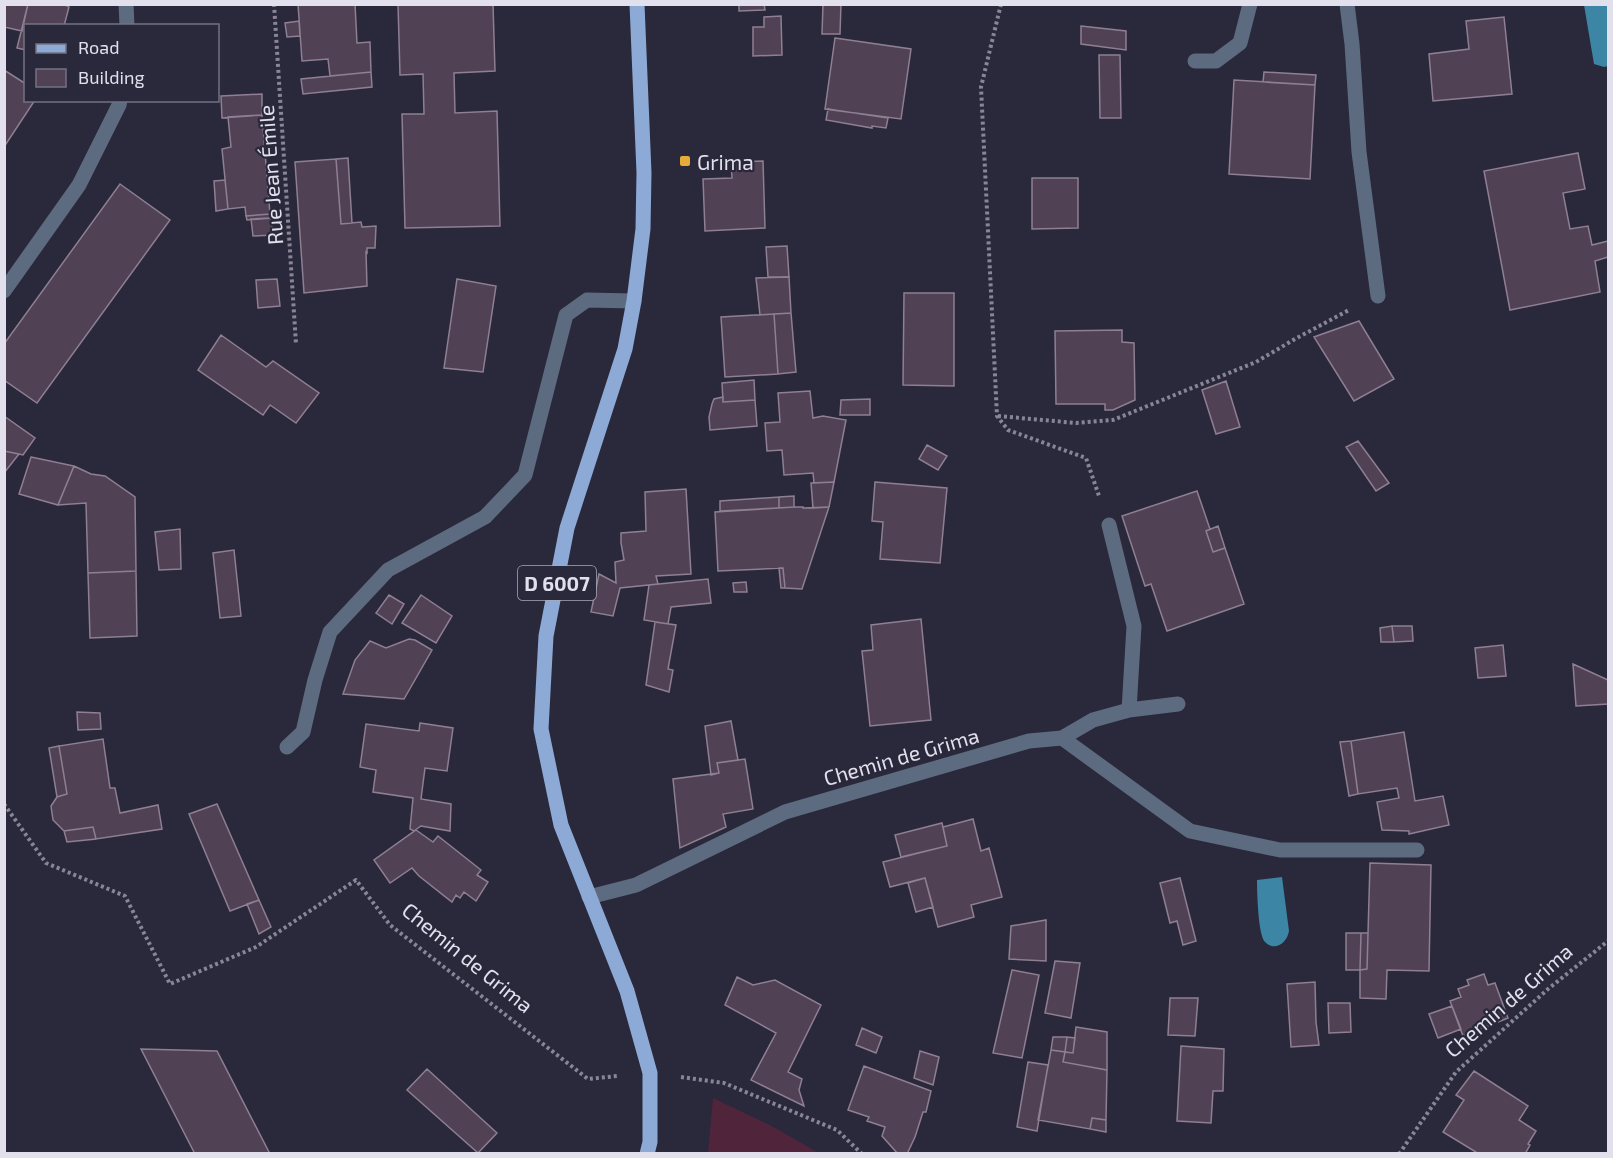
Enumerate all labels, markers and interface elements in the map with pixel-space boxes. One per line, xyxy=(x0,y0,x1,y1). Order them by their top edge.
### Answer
legend xyxy=(24,24,219,102)
text: Road xyxy=(78,36,119,58)
text: Building xyxy=(78,66,145,88)
street label: Rue Jean Émile xyxy=(253,104,287,246)
place label: Grima xyxy=(697,149,754,174)
marker: Grima xyxy=(678,154,692,168)
road number: D 6007 xyxy=(518,566,596,600)
street label: Chemin de Grima xyxy=(820,722,982,790)
street label: Chemin de Grima xyxy=(398,897,538,1017)
street label: Chemin de Grima xyxy=(1439,938,1577,1062)

